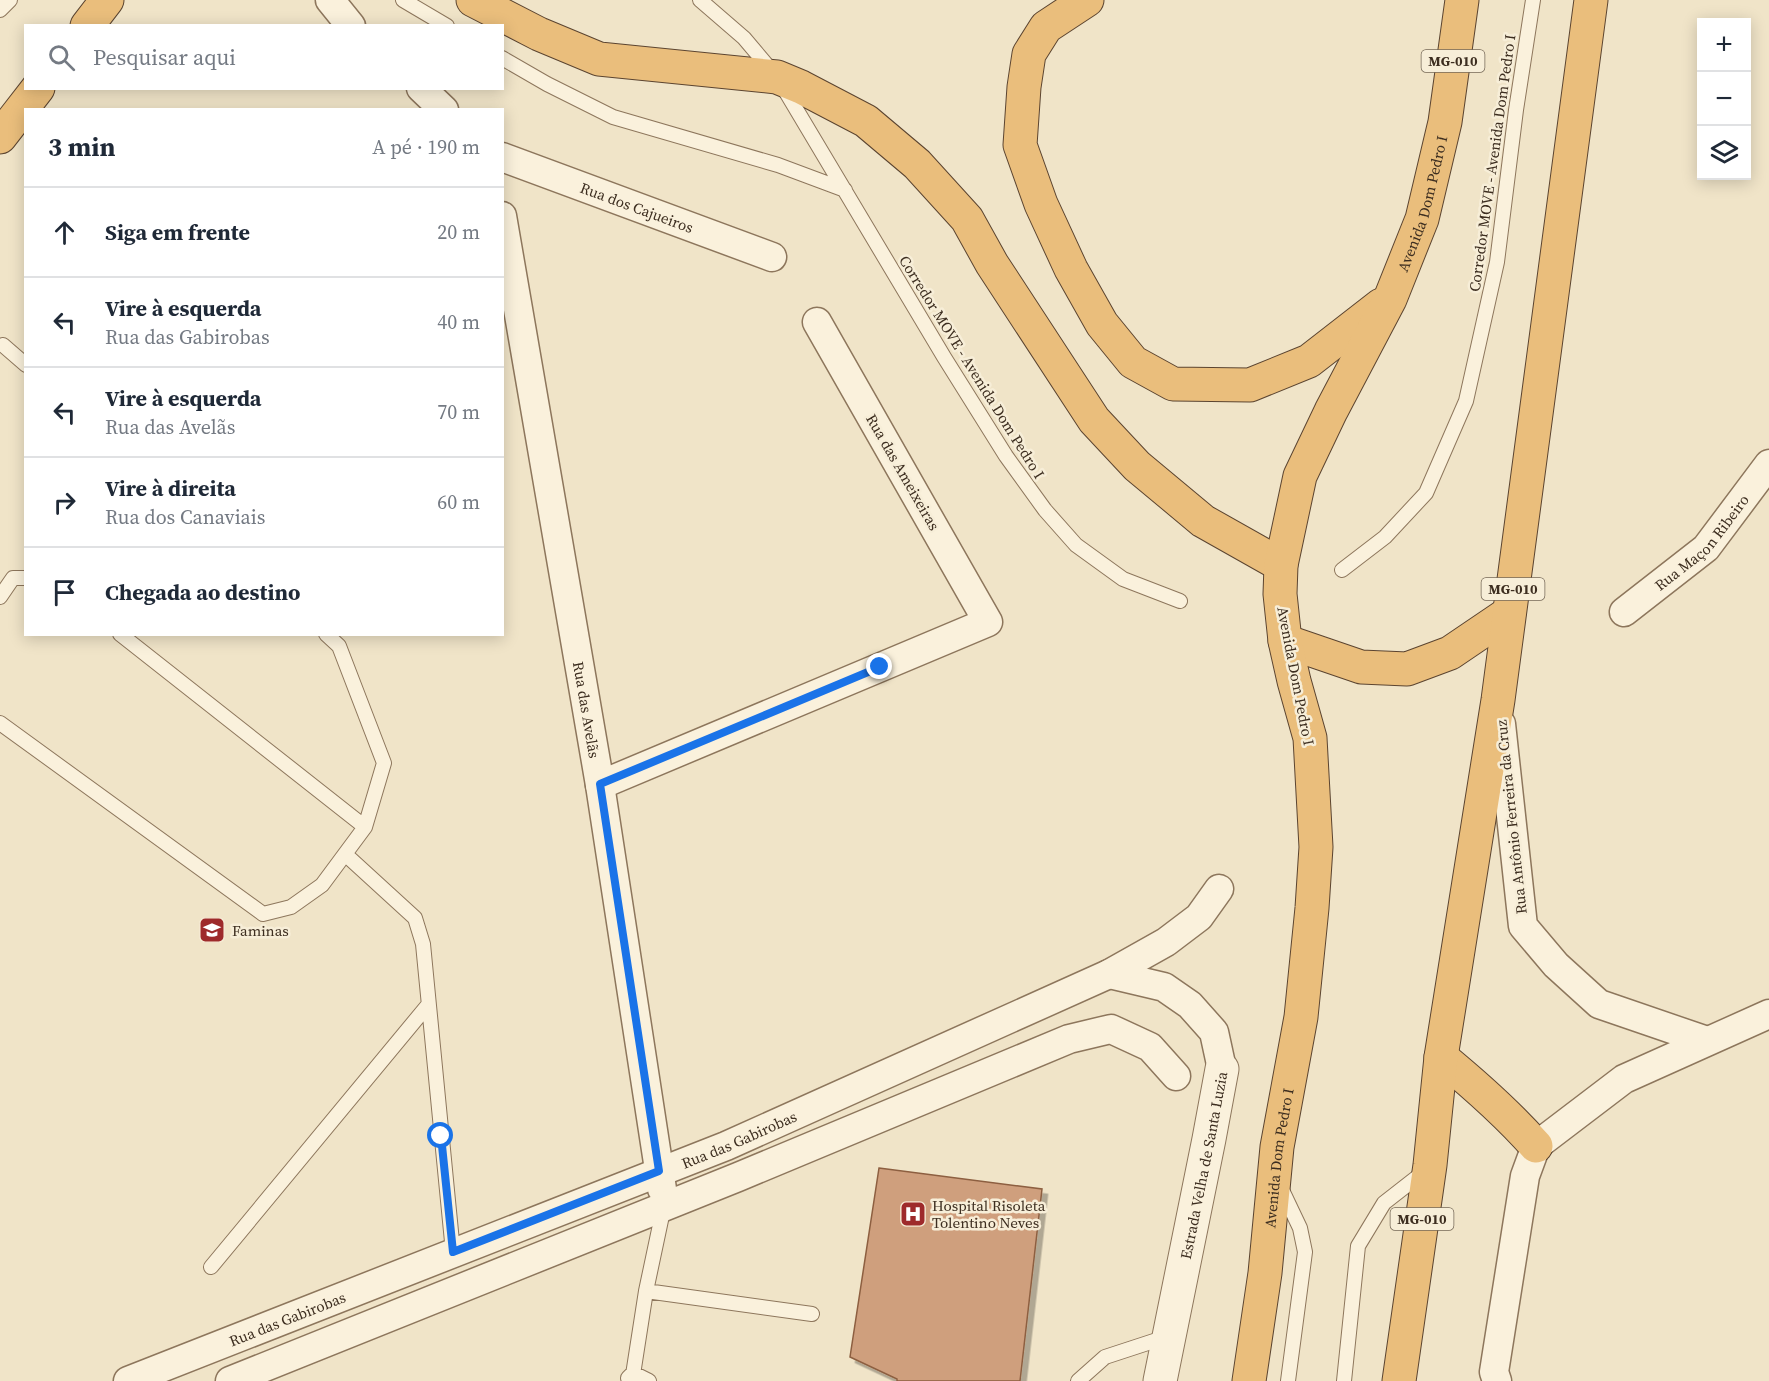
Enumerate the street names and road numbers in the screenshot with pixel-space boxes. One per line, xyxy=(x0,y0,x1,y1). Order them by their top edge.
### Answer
street label: Corredor MOVE - Avenida Dom Pedro I xyxy=(1464,33,1520,293)
road number: MG-010 xyxy=(1422,50,1484,72)
street label: Avenida Dom Pedro I xyxy=(1392,133,1452,275)
street label: Rua dos Cajueiros xyxy=(577,176,697,238)
street label: Corredor MOVE - Avenida Dom Pedro I xyxy=(894,251,1050,483)
street label: Rua das Ameixeiras xyxy=(861,410,945,534)
street label: Rua Maçon Ribeiro xyxy=(1650,490,1753,595)
road number: MG-010 xyxy=(1482,578,1544,600)
street label: Avenida Dom Pedro I xyxy=(1272,605,1320,747)
street label: Rua das Avelãs xyxy=(568,660,606,760)
street label: Rua Antônio Ferreira da Cruz xyxy=(1490,719,1532,915)
street label: Estrada Velha de Santa Luzia xyxy=(1174,1069,1232,1261)
street label: Avenida Dom Pedro I xyxy=(1259,1086,1298,1229)
street label: Rua das Gabirobas xyxy=(678,1105,800,1173)
road number: MG-010 xyxy=(1390,1208,1454,1230)
street label: Rua das Gabirobas xyxy=(226,1286,349,1351)

